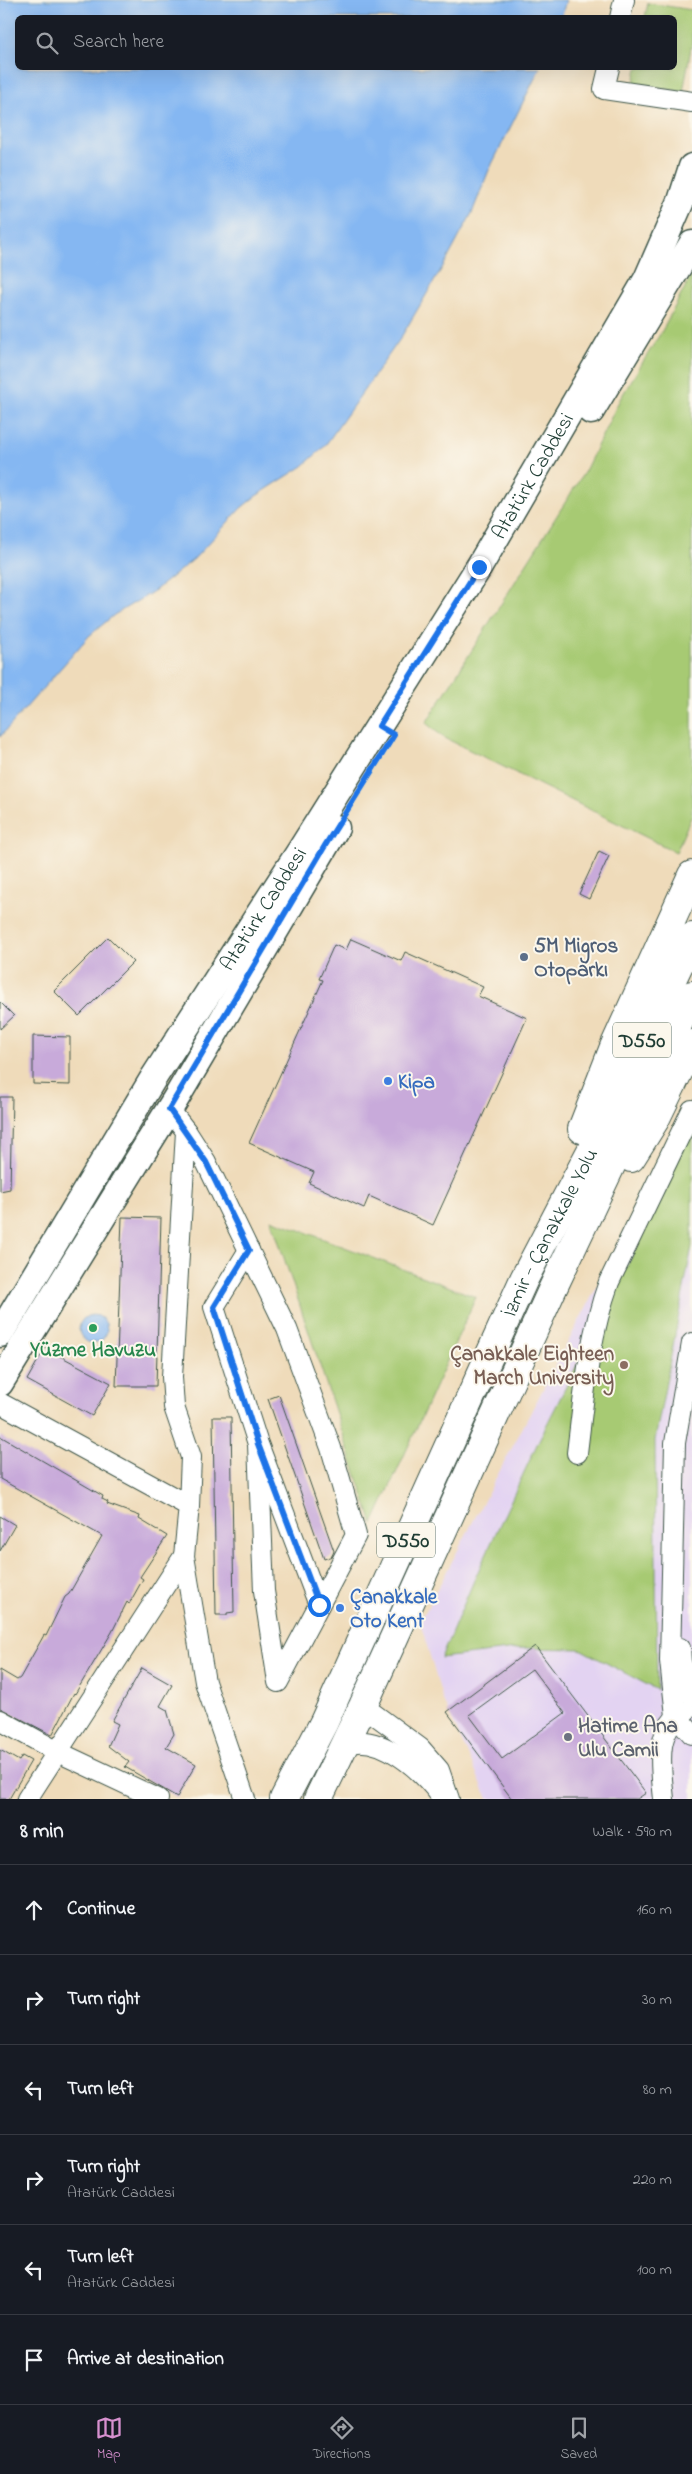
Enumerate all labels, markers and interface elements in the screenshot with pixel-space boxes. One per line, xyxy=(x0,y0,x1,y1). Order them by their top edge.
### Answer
search box xyxy=(15,15,677,70)
icon: search xyxy=(33,29,61,57)
text: Search here xyxy=(73,29,164,56)
street label: Atatürk Caddesi xyxy=(485,408,583,546)
route end xyxy=(468,556,491,579)
street label: Atatürk Caddesi xyxy=(213,842,316,977)
place label: 5M Migros Otoparkı xyxy=(534,932,618,986)
marker: 5M Migros Otoparkı xyxy=(518,951,530,963)
road number: D550 xyxy=(613,1022,671,1058)
place label: Kipa xyxy=(398,1068,435,1098)
marker: Kipa xyxy=(382,1075,394,1087)
street label: İzmir - Çanakkale Yolu xyxy=(496,1143,607,1322)
marker: Yüzme Havuzu xyxy=(87,1322,99,1334)
place label: Yüzme Havuzu xyxy=(29,1336,156,1366)
place label: Çanakkale Eighteen March University xyxy=(450,1340,614,1396)
marker: Çanakkale Eighteen March University xyxy=(618,1359,630,1371)
road number: D550 xyxy=(377,1522,435,1558)
place label: Çanakkale Oto Kent xyxy=(350,1583,438,1637)
route start xyxy=(308,1594,331,1617)
marker: Çanakkale Oto Kent xyxy=(334,1602,346,1614)
place label: Hatime Ana Ulu Camii xyxy=(578,1712,678,1766)
marker: Hatime Ana Ulu Camii xyxy=(562,1731,574,1743)
text: 8 min xyxy=(20,1817,64,1847)
text: Walk · 590 m xyxy=(593,1820,672,1844)
icon: ahead xyxy=(20,1896,48,1924)
text: Continue xyxy=(67,1896,135,1923)
text: 160 m xyxy=(637,1898,672,1922)
icon: right xyxy=(20,1986,48,2014)
text: Turn right xyxy=(67,1986,140,2013)
text: 30 m xyxy=(642,1988,672,2012)
icon: left xyxy=(20,2076,48,2104)
text: Turn left xyxy=(67,2076,134,2103)
text: 80 m xyxy=(643,2078,672,2102)
text: Turn right xyxy=(67,2154,140,2181)
icon: right xyxy=(20,2166,48,2194)
text: 220 m xyxy=(633,2168,672,2192)
text: Atatürk Caddesi xyxy=(67,2181,175,2205)
text: Turn left xyxy=(67,2244,134,2271)
icon: left xyxy=(20,2256,48,2284)
text: 100 m xyxy=(637,2258,672,2282)
text: Atatürk Caddesi xyxy=(67,2271,175,2295)
icon: arrive xyxy=(20,2346,48,2374)
text: Arrive at destination xyxy=(67,2346,224,2373)
tab: Map xyxy=(95,2414,123,2465)
tab: Directions xyxy=(313,2414,371,2465)
tab: Saved xyxy=(561,2414,597,2465)

